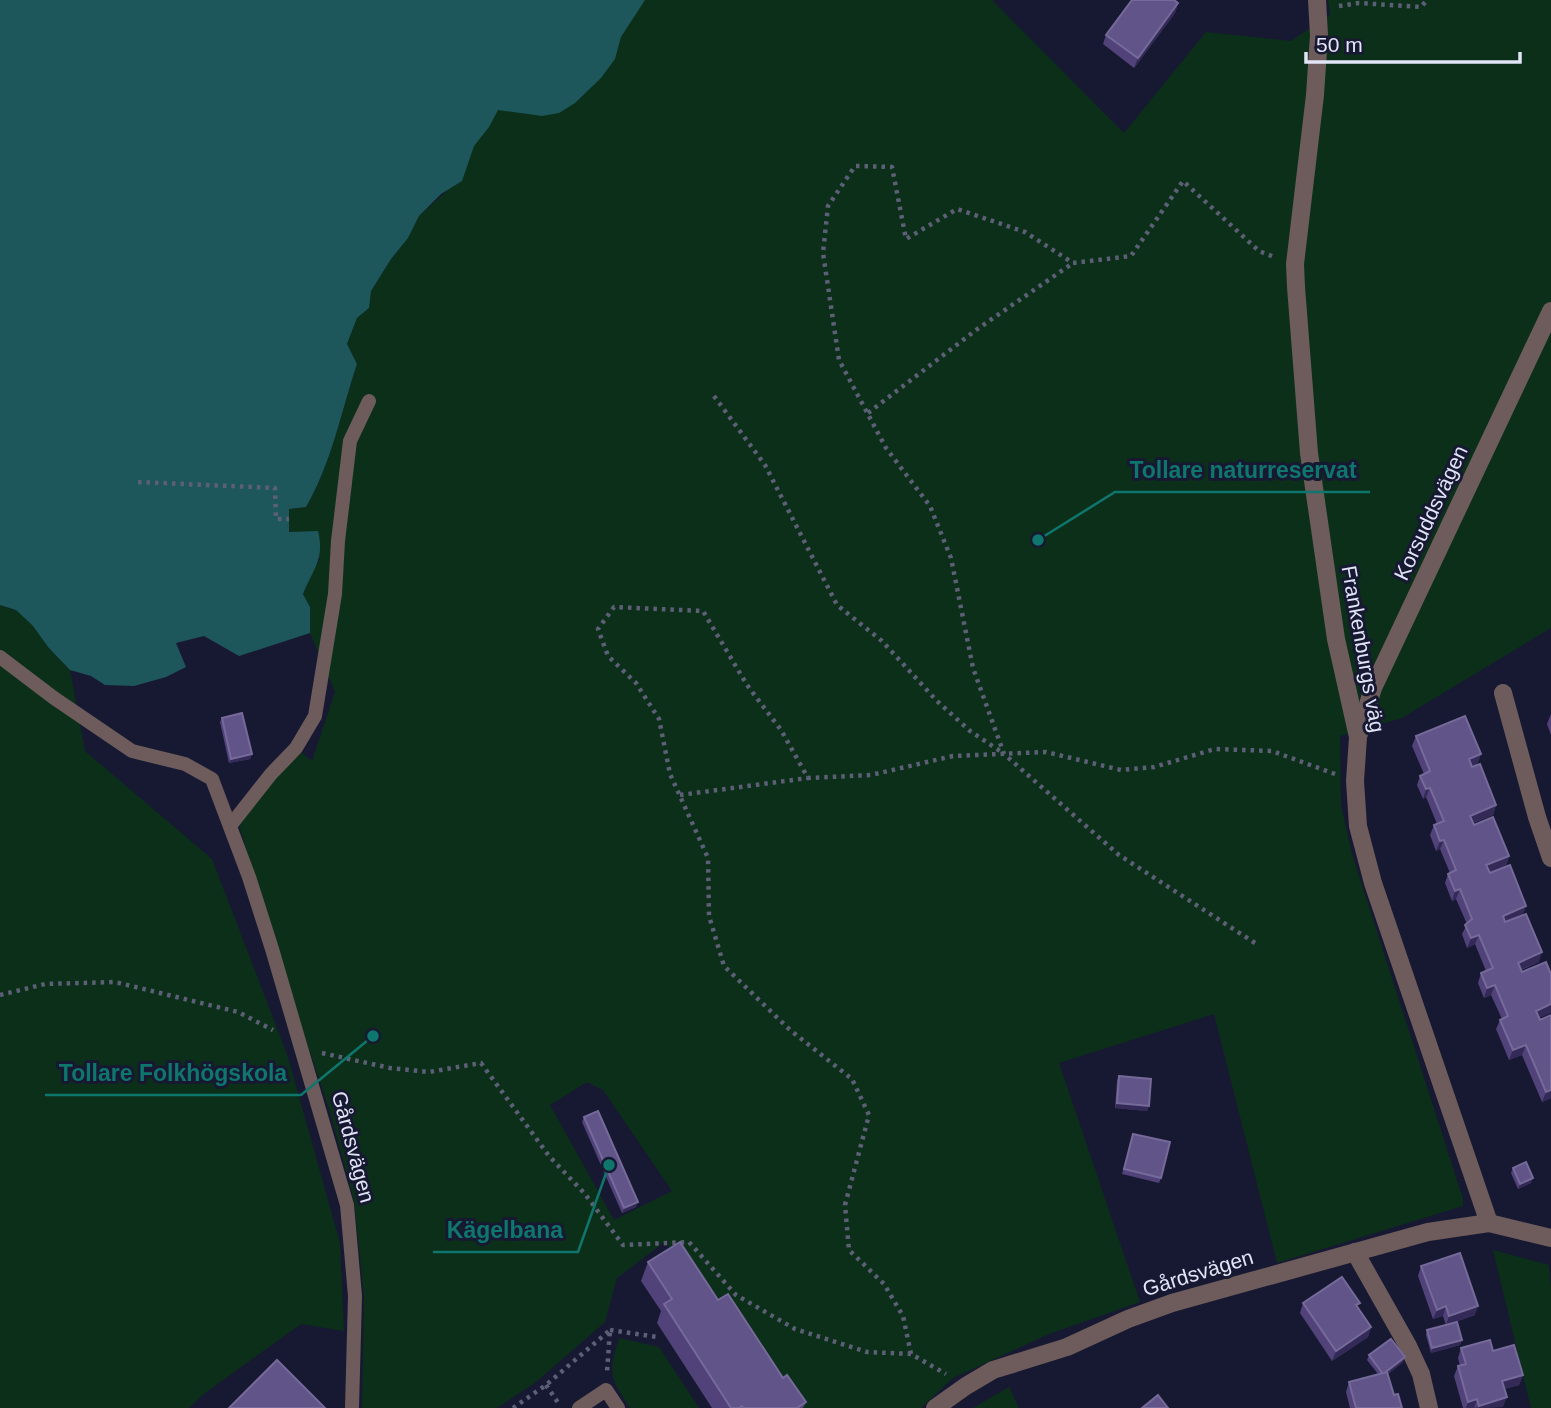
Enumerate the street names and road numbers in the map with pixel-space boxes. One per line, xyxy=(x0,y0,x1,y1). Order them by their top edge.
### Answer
street label: Korsuddsvägen xyxy=(1389,442,1472,584)
street label: Frankenburgs väg xyxy=(1337,564,1390,734)
street label: Gårdsvägen xyxy=(328,1089,379,1205)
street label: Gårdsvägen xyxy=(1140,1245,1256,1300)

